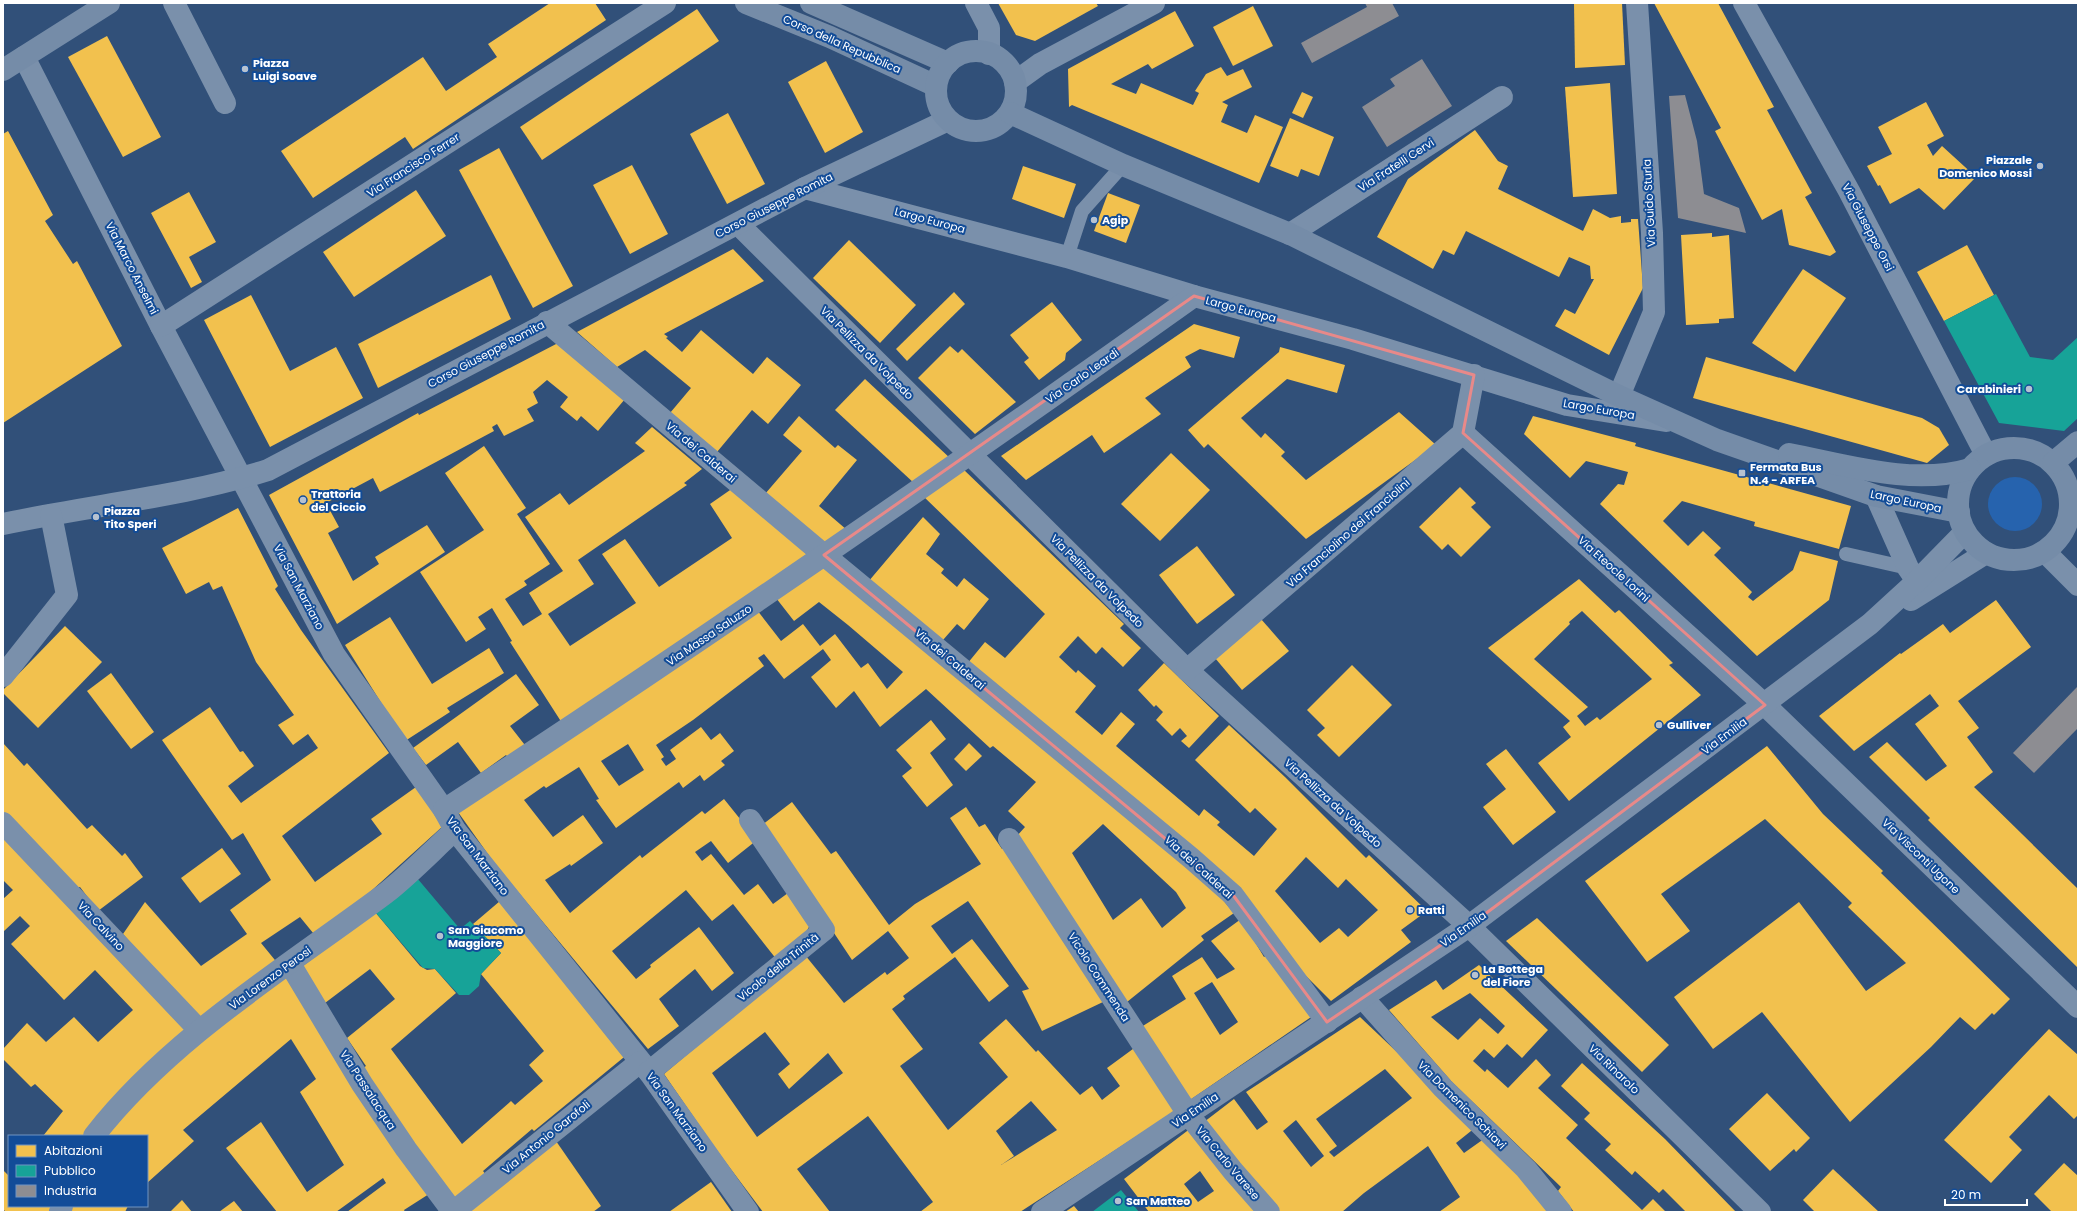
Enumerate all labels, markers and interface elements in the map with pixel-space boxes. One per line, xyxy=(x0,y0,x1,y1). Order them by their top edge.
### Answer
street label: Corso della Repubblica xyxy=(780,11,904,77)
place label: Piazza Luigi Soave xyxy=(253,55,317,84)
marker: Piazza Luigi Soave xyxy=(240,64,250,74)
street label: Via Francisco Ferrer xyxy=(363,129,463,201)
street label: Via Fratelli Cervi xyxy=(1355,134,1437,196)
place label: Piazzale Domenico Mossi xyxy=(1939,152,2032,181)
street label: Via Guido Sturla xyxy=(1639,159,1659,247)
marker: Piazzale Domenico Mossi xyxy=(2035,161,2045,171)
street label: Corso Giuseppe Romita xyxy=(712,168,836,242)
street label: Via Giuseppe Orsi xyxy=(1838,180,1898,274)
street label: Largo Europa xyxy=(893,203,967,237)
place label: Agip xyxy=(1102,212,1129,228)
marker: Agip xyxy=(1089,215,1099,225)
street label: Via Marco Anselmi xyxy=(102,219,162,317)
street label: Largo Europa xyxy=(1204,292,1278,326)
street label: Via Pellizza da Volpedo xyxy=(817,303,917,403)
street label: Corso Giuseppe Romita xyxy=(425,316,547,392)
street label: Via Carlo Leardi xyxy=(1042,344,1122,407)
place label: Carabinieri xyxy=(1957,381,2021,397)
marker: Carabinieri xyxy=(2024,384,2034,394)
street label: Largo Europa xyxy=(1562,395,1636,423)
street label: Via dei Calderai xyxy=(662,418,740,486)
place label: Fermata Bus N.4 - ARFEA xyxy=(1750,459,1822,488)
marker: Fermata Bus N.4 - ARFEA xyxy=(1737,468,1747,478)
street label: Via Franciolino dei Franciolini xyxy=(1283,475,1414,591)
place label: Trattoria del Ciccio xyxy=(311,486,366,515)
street label: Largo Europa xyxy=(1869,486,1943,516)
marker: Trattoria del Ciccio xyxy=(298,495,308,505)
place label: Piazza Tito Speri xyxy=(104,503,157,532)
marker: Piazza Tito Speri xyxy=(91,512,101,522)
street label: Via Pellizza da Volpedo xyxy=(1047,531,1147,631)
street label: Via Eteocle Lorini xyxy=(1575,532,1654,606)
street label: Via San Marziano xyxy=(270,541,328,633)
street label: Via Massa Saluzzo xyxy=(663,600,755,670)
street label: Via dei Calderai xyxy=(911,625,989,693)
street label: Via Emilia xyxy=(1698,714,1750,758)
place label: Gulliver xyxy=(1667,717,1711,733)
marker: Gulliver xyxy=(1654,720,1664,730)
street label: Via Pellizza da Volpedo xyxy=(1281,755,1385,851)
street label: Via San Marziano xyxy=(443,813,513,899)
street label: Via Visconti Ugone xyxy=(1879,815,1964,897)
street label: Via dei Calderai xyxy=(1161,832,1237,902)
street label: Via Calvino xyxy=(74,898,128,954)
place label: Ratti xyxy=(1418,902,1445,918)
marker: Ratti xyxy=(1405,905,1415,915)
street label: Via Emilia xyxy=(1437,907,1489,951)
place label: San Giacomo Maggiore xyxy=(448,922,523,951)
street label: Vicolo della Trinità xyxy=(734,929,822,1005)
street label: Vicolo Commenda xyxy=(1064,929,1134,1025)
marker: San Giacomo Maggiore xyxy=(435,931,445,941)
street label: Via Lorenzo Perosi xyxy=(226,943,315,1013)
place label: La Bottega del Fiore xyxy=(1483,961,1543,990)
marker: La Bottega del Fiore xyxy=(1470,970,1480,980)
street label: Via Rinarolo xyxy=(1585,1041,1643,1097)
street label: Via Passalacqua xyxy=(336,1047,400,1133)
street label: Via Domenico Schiavi xyxy=(1414,1057,1510,1153)
street label: Via San Marziano xyxy=(643,1069,711,1155)
street label: Via Emilia xyxy=(1169,1089,1221,1131)
street label: Via Antonio Garofoli xyxy=(499,1096,594,1178)
street label: Via Carlo Varese xyxy=(1192,1123,1264,1203)
legend xyxy=(8,1135,148,1207)
text: Abitazioni xyxy=(44,1142,102,1159)
text: Pubblico xyxy=(44,1162,96,1179)
scale bar xyxy=(1945,1181,2027,1207)
text: Industria xyxy=(44,1182,97,1199)
text: 20 m xyxy=(1951,1186,1981,1203)
place label: San Matteo xyxy=(1126,1193,1190,1209)
marker: San Matteo xyxy=(1113,1196,1123,1206)

